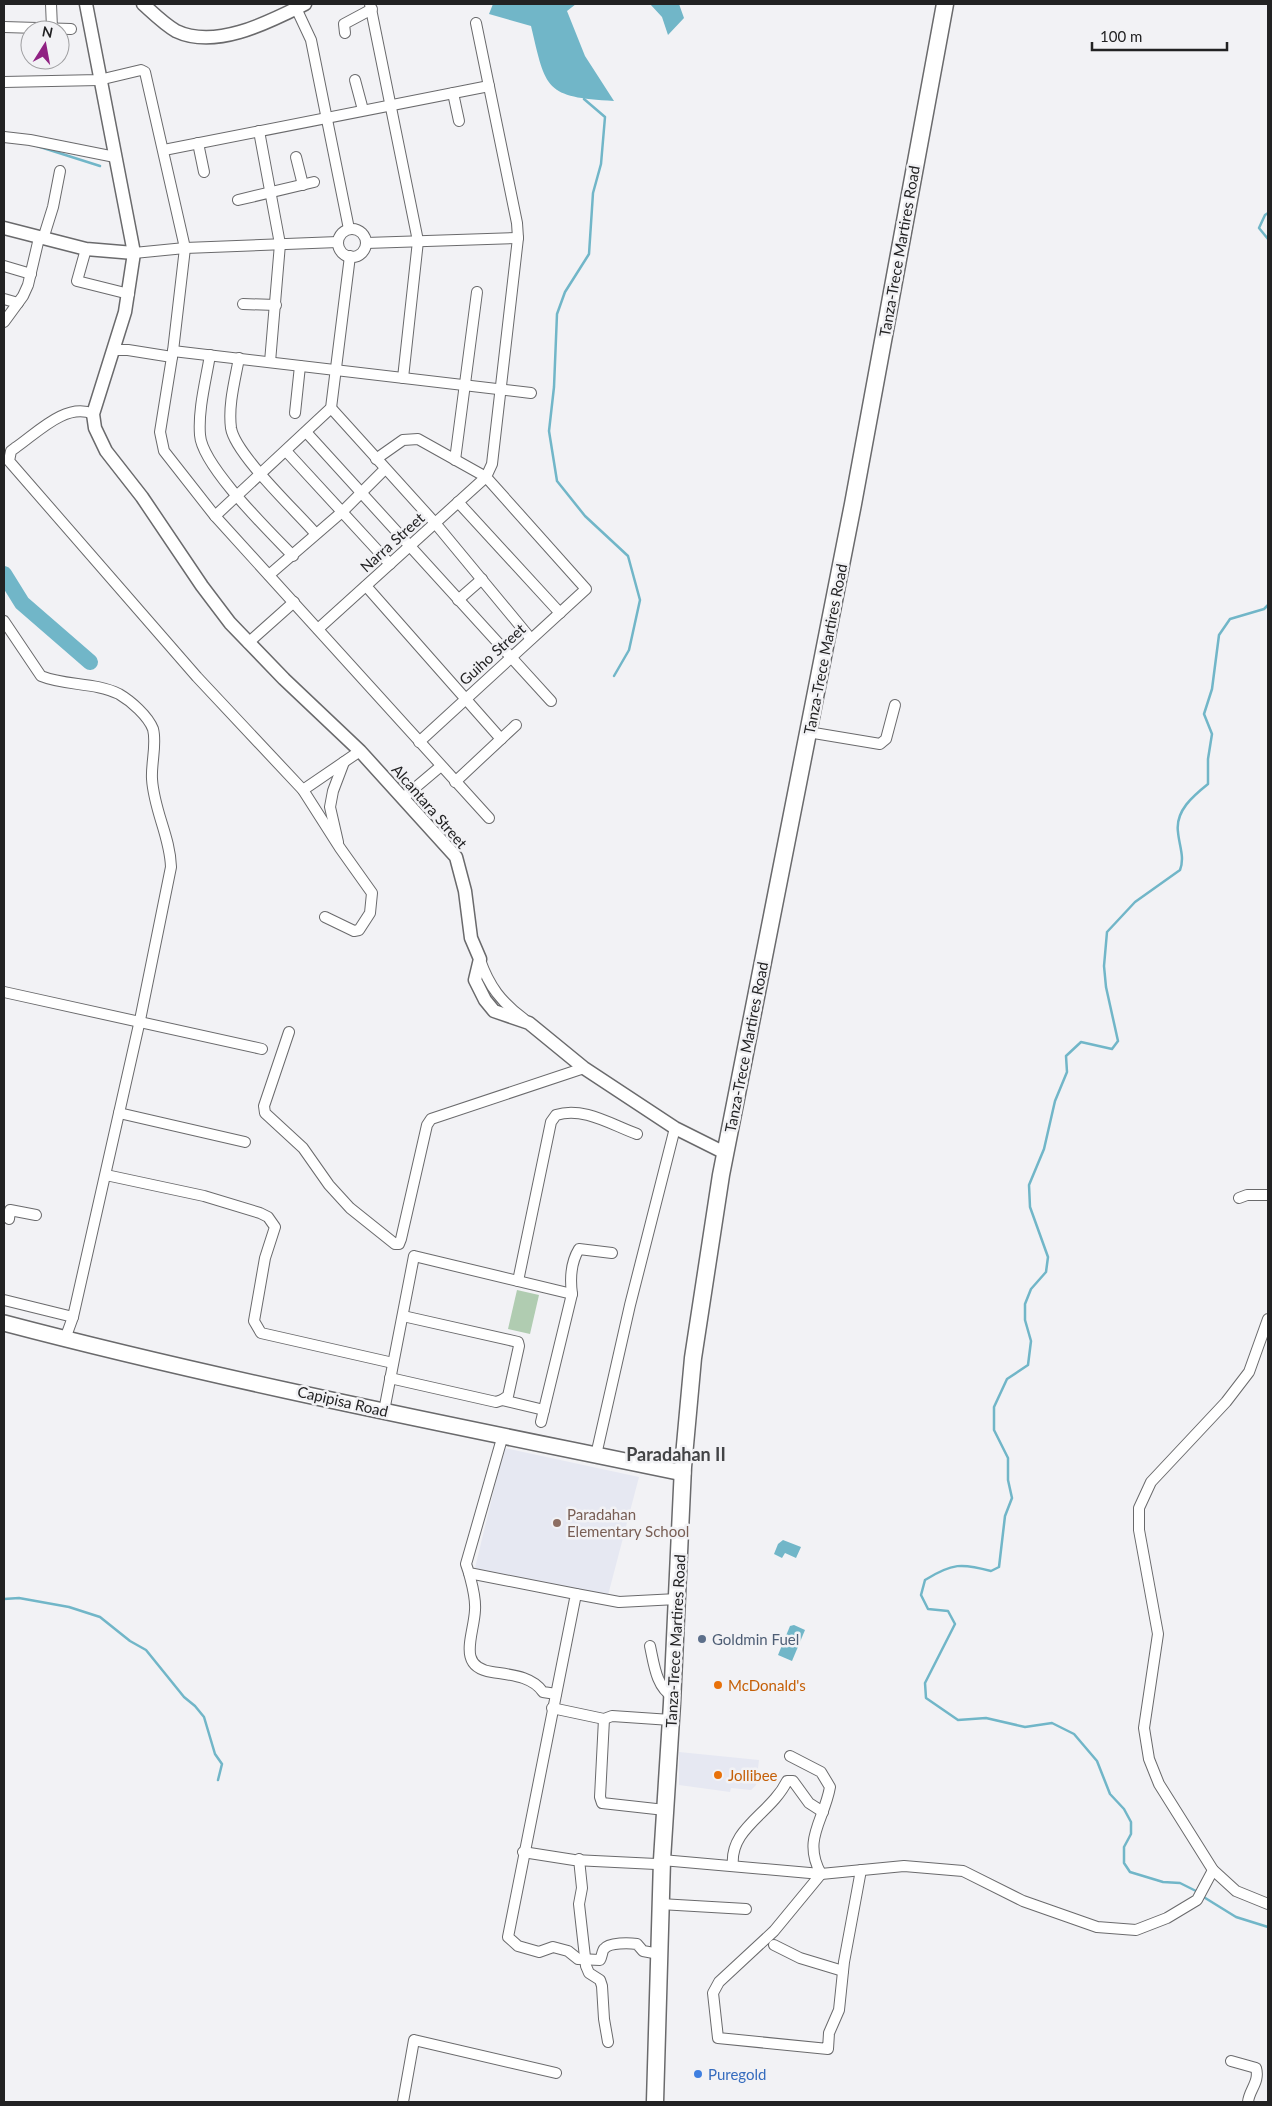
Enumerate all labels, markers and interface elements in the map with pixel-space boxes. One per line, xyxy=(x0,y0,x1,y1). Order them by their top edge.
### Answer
north arrow xyxy=(20,20,70,70)
scale bar xyxy=(1092,20,1227,52)
text: N xyxy=(41,22,54,41)
text: 100 m xyxy=(1100,27,1142,45)
street label: Tanza-Trece Martires Road xyxy=(875,164,923,338)
street label: Narra Street xyxy=(356,508,428,576)
street label: Tanza-Trece Martires Road xyxy=(800,562,850,736)
street label: Guiho Street xyxy=(455,619,529,688)
street label: Alcantara Street xyxy=(389,760,472,852)
street label: Tanza-Trece Martires Road xyxy=(721,960,771,1134)
street label: Capipisa Road xyxy=(296,1382,390,1420)
district label: Paradahan II xyxy=(626,1443,726,1465)
place label: Paradahan Elementary School xyxy=(567,1505,689,1540)
marker: Paradahan Elementary School xyxy=(551,1517,563,1529)
street label: Tanza-Trece Martires Road xyxy=(661,1554,689,1728)
place label: Goldmin Fuel xyxy=(712,1630,799,1648)
marker: Goldmin Fuel xyxy=(696,1633,708,1645)
place label: McDonald's xyxy=(728,1676,806,1694)
marker: McDonald's xyxy=(712,1679,724,1691)
place label: Jollibee xyxy=(728,1766,778,1784)
marker: Jollibee xyxy=(712,1769,724,1781)
place label: Puregold xyxy=(708,2065,767,2083)
marker: Puregold xyxy=(692,2068,704,2080)

